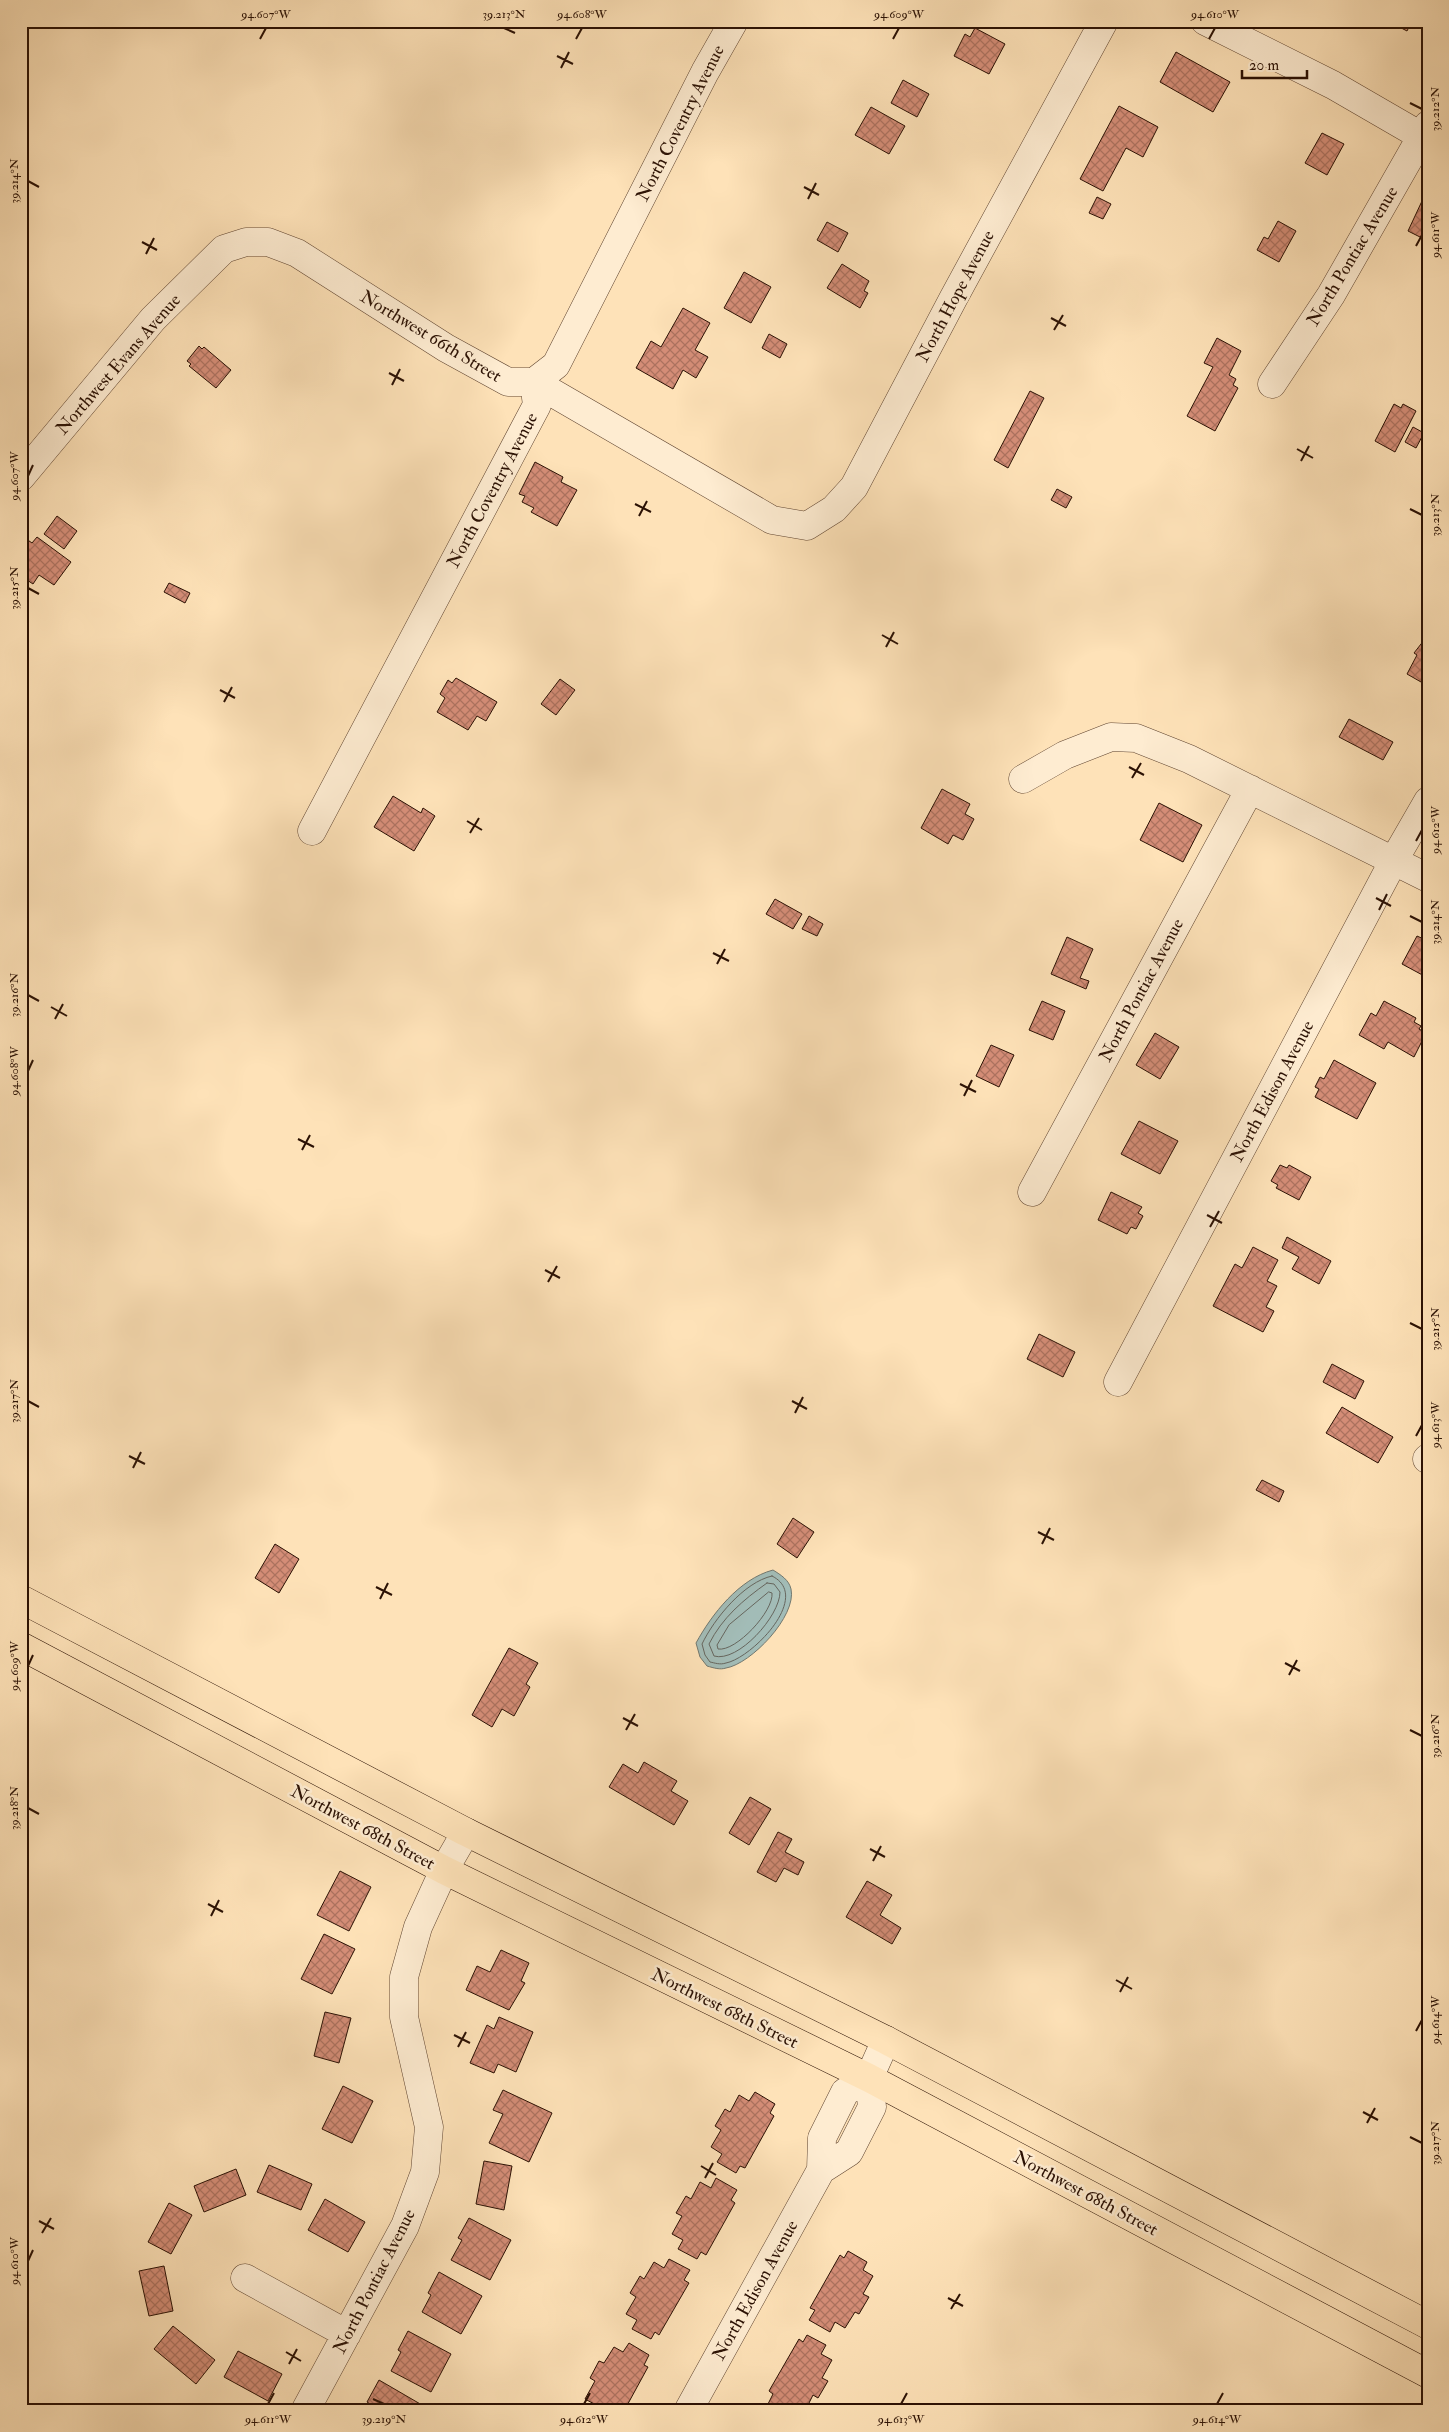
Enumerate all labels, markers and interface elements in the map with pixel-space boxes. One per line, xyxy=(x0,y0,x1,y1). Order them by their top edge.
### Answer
text: 94.607°W xyxy=(240,7,291,22)
text: 39.213°N xyxy=(482,7,526,22)
text: 94.608°W xyxy=(556,7,608,22)
text: 94.609°W xyxy=(873,7,925,22)
text: 94.610°W xyxy=(1190,7,1240,22)
street label: North Coventry Avenue xyxy=(631,41,730,205)
scale bar xyxy=(1242,48,1306,80)
text: 20 m xyxy=(1249,56,1279,75)
text: 39.212°N xyxy=(1428,86,1443,131)
text: 39.214°N xyxy=(7,158,22,203)
street label: North Pontiac Avenue xyxy=(1302,182,1404,330)
text: 94.611°W xyxy=(1428,211,1443,259)
street label: North Hope Avenue xyxy=(911,226,1000,366)
street label: Northwest 66th Street xyxy=(356,285,506,388)
street label: Northwest Evans Avenue xyxy=(51,289,186,440)
street label: North Coventry Avenue xyxy=(442,408,543,572)
text: 94.607°W xyxy=(7,451,22,502)
text: 39.213°N xyxy=(1428,493,1443,537)
text: 39.215°N xyxy=(7,566,22,610)
text: 94.612°W xyxy=(1428,805,1443,855)
text: 39.214°N xyxy=(1428,899,1443,944)
street label: North Pontiac Avenue xyxy=(1094,914,1189,1066)
text: 39.216°N xyxy=(7,973,22,1017)
street label: North Edison Avenue xyxy=(1225,1016,1320,1166)
text: 94.608°W xyxy=(7,1045,22,1097)
text: 39.215°N xyxy=(1428,1307,1443,1351)
text: 39.217°N xyxy=(7,1379,22,1423)
text: 94.613°W xyxy=(1428,1401,1443,1449)
text: 94.609°W xyxy=(7,1640,22,1692)
text: 39.216°N xyxy=(1428,1714,1443,1758)
street label: Northwest 68th Street xyxy=(287,1780,439,1875)
text: 39.218°N xyxy=(7,1786,22,1830)
street label: Northwest 68th Street xyxy=(648,1963,802,2054)
text: 94.614°W xyxy=(1428,1995,1443,2045)
text: 39.217°N xyxy=(1428,2121,1443,2165)
street label: Northwest 68th Street xyxy=(1010,2146,1162,2241)
street label: North Pontiac Avenue xyxy=(328,2205,421,2357)
street label: North Edison Avenue xyxy=(707,2216,804,2364)
text: 94.610°W xyxy=(7,2236,22,2286)
text: 94.611°W xyxy=(244,2412,292,2427)
text: 39.219°N xyxy=(362,2412,407,2427)
text: 94.612°W xyxy=(559,2412,609,2427)
text: 94.613°W xyxy=(877,2412,925,2427)
text: 94.614°W xyxy=(1192,2412,1242,2427)

